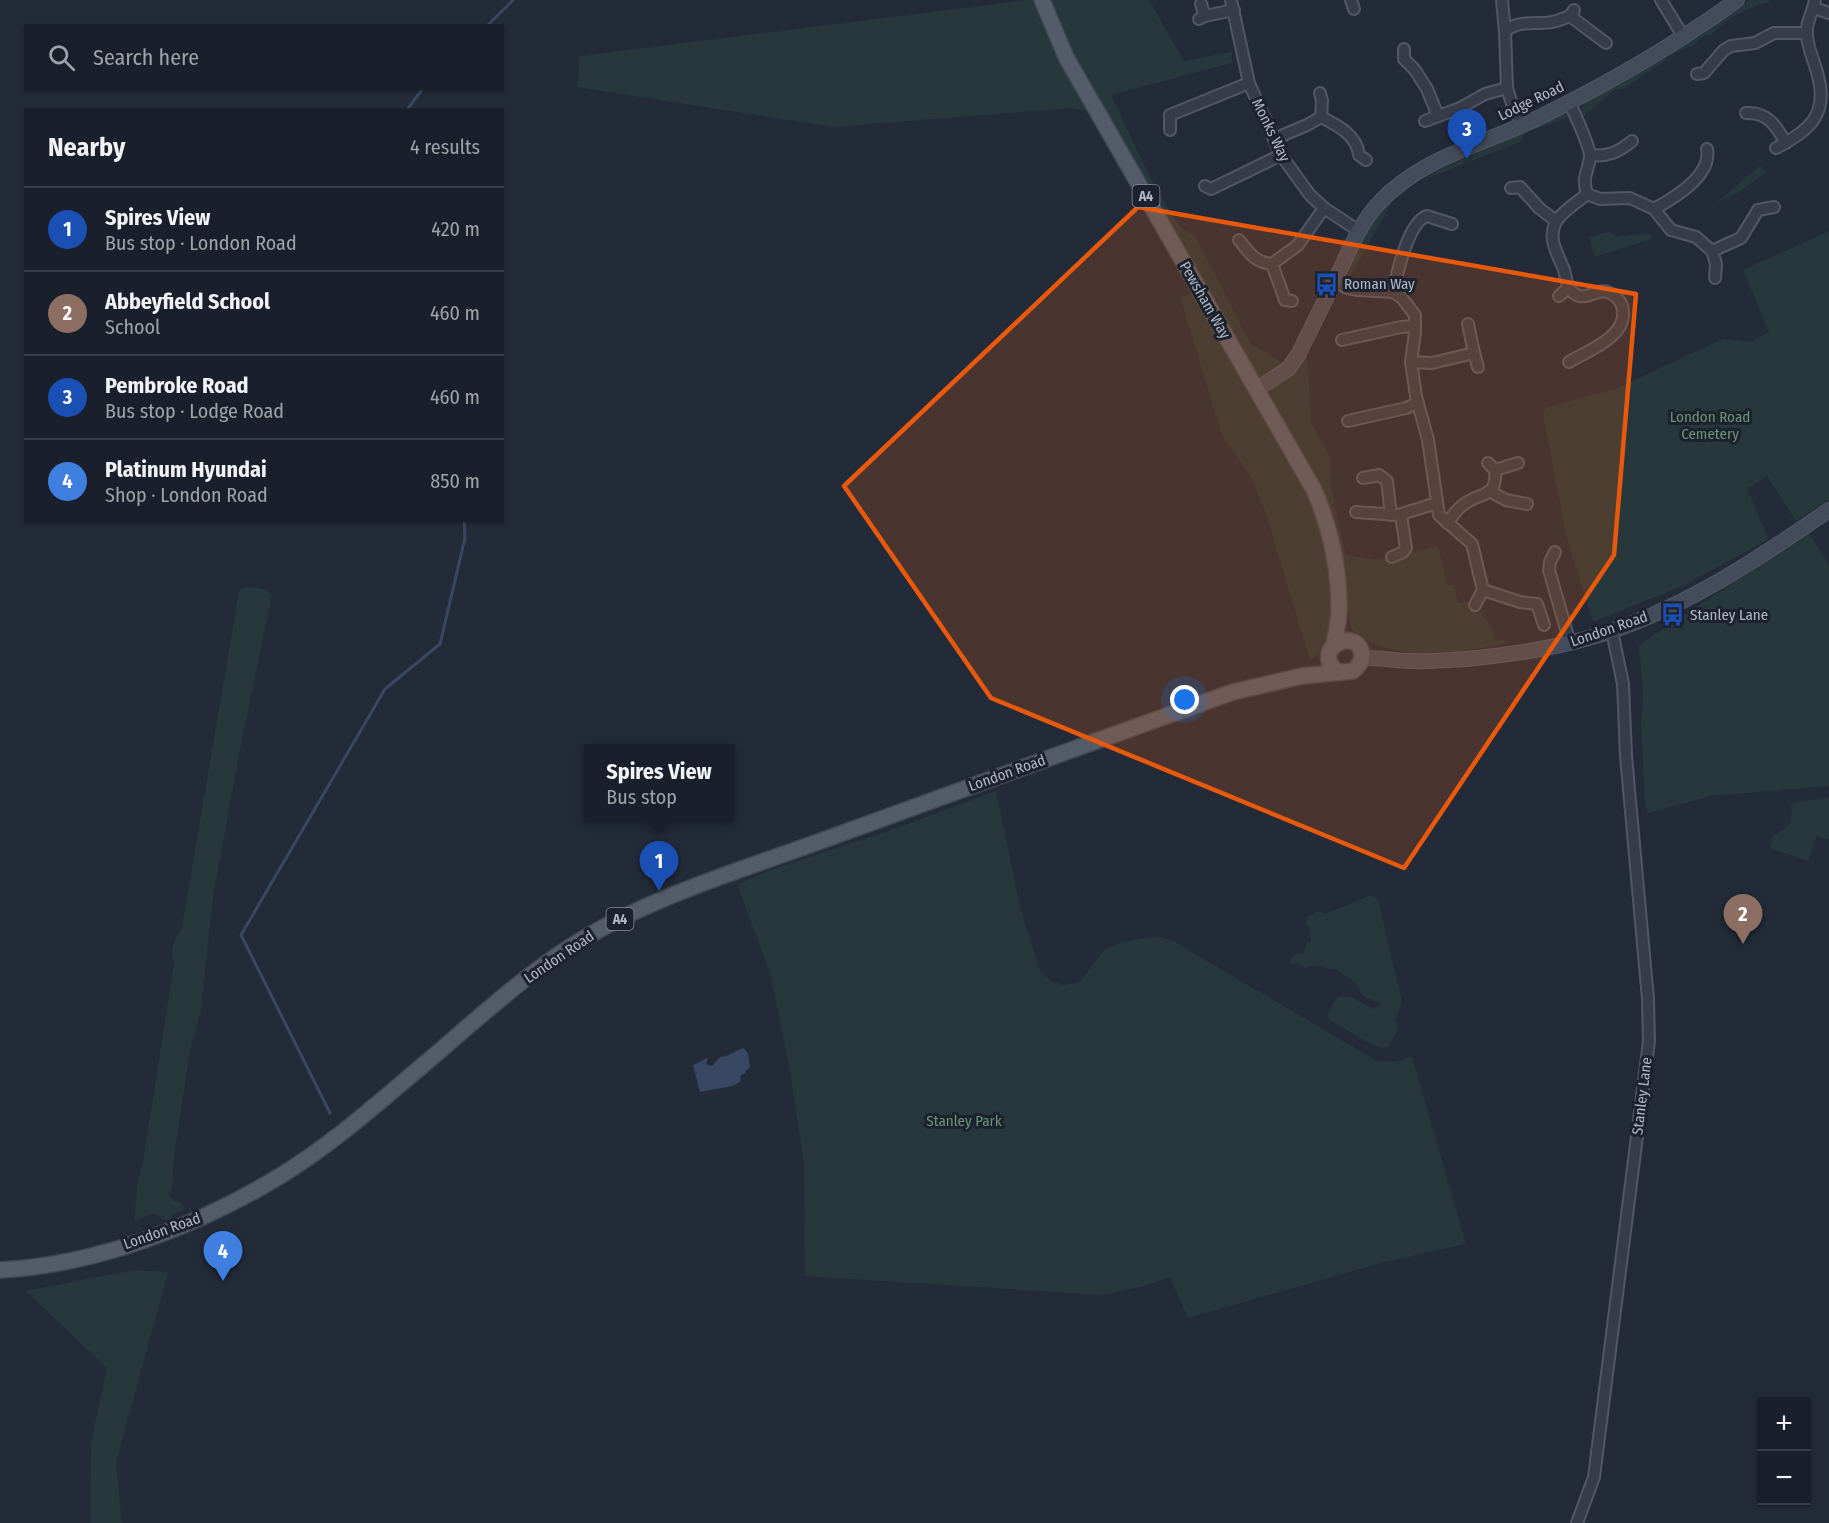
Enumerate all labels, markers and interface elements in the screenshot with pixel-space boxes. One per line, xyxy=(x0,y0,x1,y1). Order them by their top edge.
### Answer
search box xyxy=(24,24,504,90)
icon: search xyxy=(45,41,78,74)
text: Search here xyxy=(93,44,199,71)
street label: Lodge Road xyxy=(1495,77,1567,125)
street label: Monks Way xyxy=(1248,96,1294,165)
pin: 3 xyxy=(1448,110,1486,159)
text: Nearby xyxy=(48,132,125,163)
text: 4 results xyxy=(410,135,480,159)
road number: A4 xyxy=(1132,185,1160,207)
text: Spires View xyxy=(105,204,210,231)
text: 1 xyxy=(63,217,72,241)
text: 420 m xyxy=(431,217,480,241)
text: Bus stop · London Road xyxy=(105,231,297,255)
street label: Pewsham Way xyxy=(1176,258,1234,342)
bus stop icon: Roman Way xyxy=(1313,271,1339,297)
place label: Roman Way xyxy=(1344,275,1415,293)
text: Abbeyfield School xyxy=(105,288,270,315)
text: 2 xyxy=(63,301,72,325)
text: 460 m xyxy=(430,301,480,325)
text: School xyxy=(105,315,160,339)
text: Pembroke Road xyxy=(105,372,249,399)
text: 3 xyxy=(63,385,72,409)
text: 460 m xyxy=(430,385,480,409)
text: Bus stop · Lodge Road xyxy=(105,399,284,423)
park label: London Road Cemetery xyxy=(1670,408,1750,443)
text: Platinum Hyundai xyxy=(105,456,267,483)
text: 4 xyxy=(62,469,73,493)
text: 850 m xyxy=(430,469,480,493)
text: Shop · London Road xyxy=(105,483,268,507)
bus stop icon: Stanley Lane xyxy=(1659,602,1685,628)
place label: Stanley Lane xyxy=(1690,606,1768,624)
street label: London Road xyxy=(1568,607,1650,651)
your location xyxy=(1170,685,1199,714)
popup xyxy=(584,744,734,822)
street label: London Road xyxy=(966,751,1048,795)
text: Spires View xyxy=(606,758,712,785)
text: Bus stop xyxy=(606,785,677,809)
pin: 1 xyxy=(640,842,678,891)
pin: 2 xyxy=(1724,894,1762,944)
road number: A4 xyxy=(606,908,634,930)
street label: London Road xyxy=(521,927,597,987)
street label: Stanley Lane xyxy=(1628,1056,1656,1136)
park label: Stanley Park xyxy=(926,1112,1002,1130)
street label: London Road xyxy=(121,1209,203,1253)
pin: 4 xyxy=(204,1232,242,1281)
map controls xyxy=(1757,1397,1811,1505)
button: + xyxy=(1757,1397,1811,1451)
button: − xyxy=(1757,1451,1811,1505)

